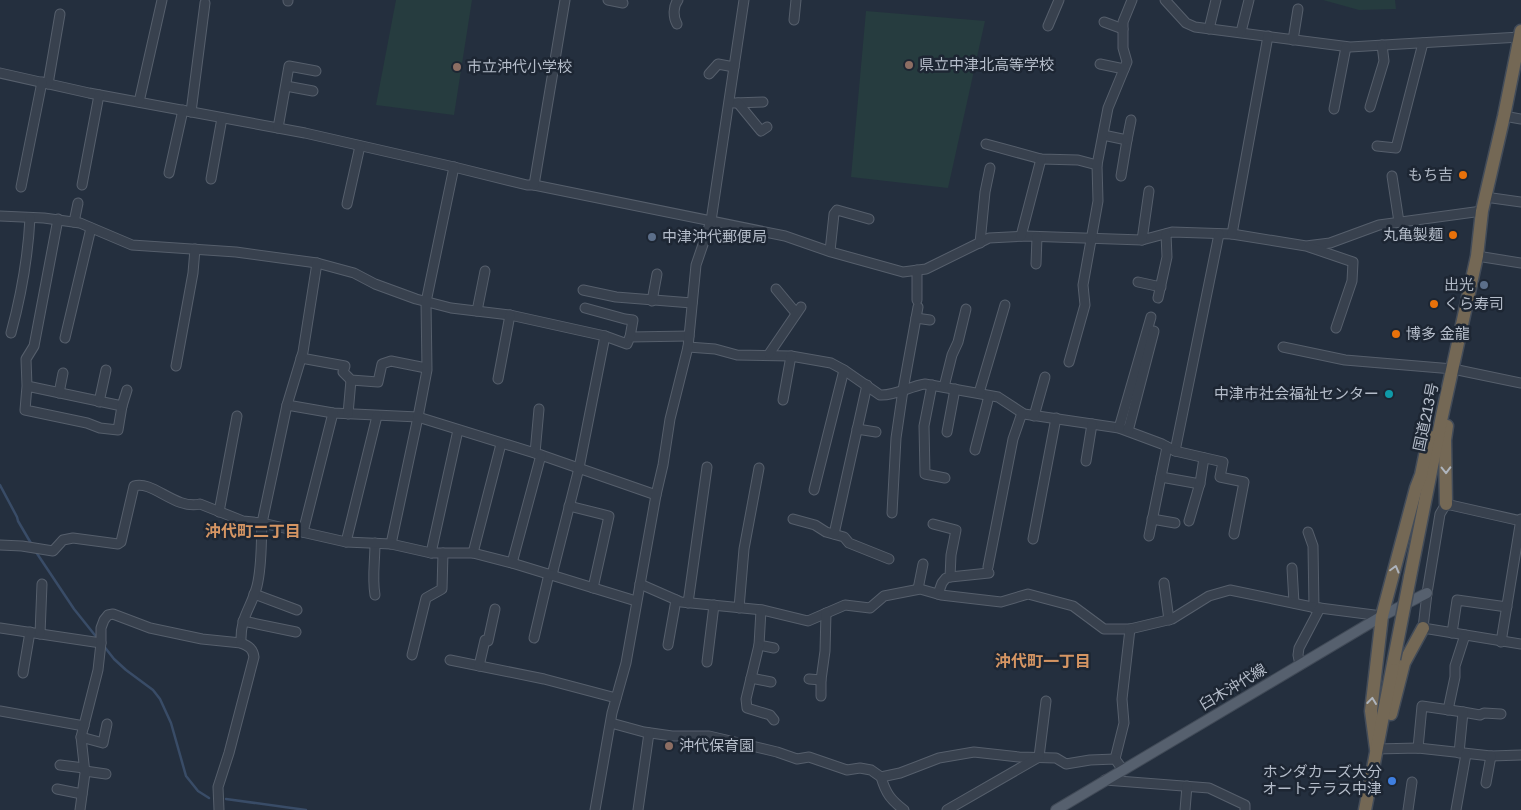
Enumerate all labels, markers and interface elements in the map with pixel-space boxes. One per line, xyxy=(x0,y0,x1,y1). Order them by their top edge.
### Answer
place label: 県立中津北高等学校 xyxy=(919,55,1054,73)
place label: 市立沖代小学校 xyxy=(467,57,572,75)
marker: 県立中津北高等学校 xyxy=(903,59,915,71)
marker: 市立沖代小学校 xyxy=(451,61,463,73)
place label: もち吉 xyxy=(1408,165,1453,183)
marker: もち吉 xyxy=(1457,169,1469,181)
place label: 丸亀製麺 xyxy=(1383,225,1443,243)
place label: 中津沖代郵便局 xyxy=(662,227,767,245)
marker: 丸亀製麺 xyxy=(1447,229,1459,241)
marker: 中津沖代郵便局 xyxy=(646,231,658,243)
place label: 出光 xyxy=(1444,275,1474,293)
marker: 出光 xyxy=(1478,279,1490,291)
place label: くら寿司 xyxy=(1444,294,1504,312)
marker: くら寿司 xyxy=(1428,298,1440,310)
place label: 博多 金龍 xyxy=(1406,324,1470,342)
marker: 博多 金龍 xyxy=(1390,328,1402,340)
street label: 国道213号 xyxy=(1409,381,1441,453)
place label: 中津市社会福祉センター xyxy=(1214,384,1379,402)
marker: 中津市社会福祉センター xyxy=(1383,388,1395,400)
one-way arrow xyxy=(1440,466,1451,474)
district label: 沖代町二丁目 xyxy=(205,521,301,541)
one-way arrow xyxy=(1389,566,1399,574)
district label: 沖代町一丁目 xyxy=(995,651,1091,671)
street label: 臼木沖代線 xyxy=(1196,659,1269,713)
one-way arrow xyxy=(1366,696,1377,704)
place label: 沖代保育園 xyxy=(679,736,754,754)
marker: 沖代保育園 xyxy=(663,740,675,752)
place label: ホンダカーズ大分 オートテラス中津 xyxy=(1262,762,1382,797)
marker: ホンダカーズ大分 オートテラス中津 xyxy=(1386,775,1398,787)

